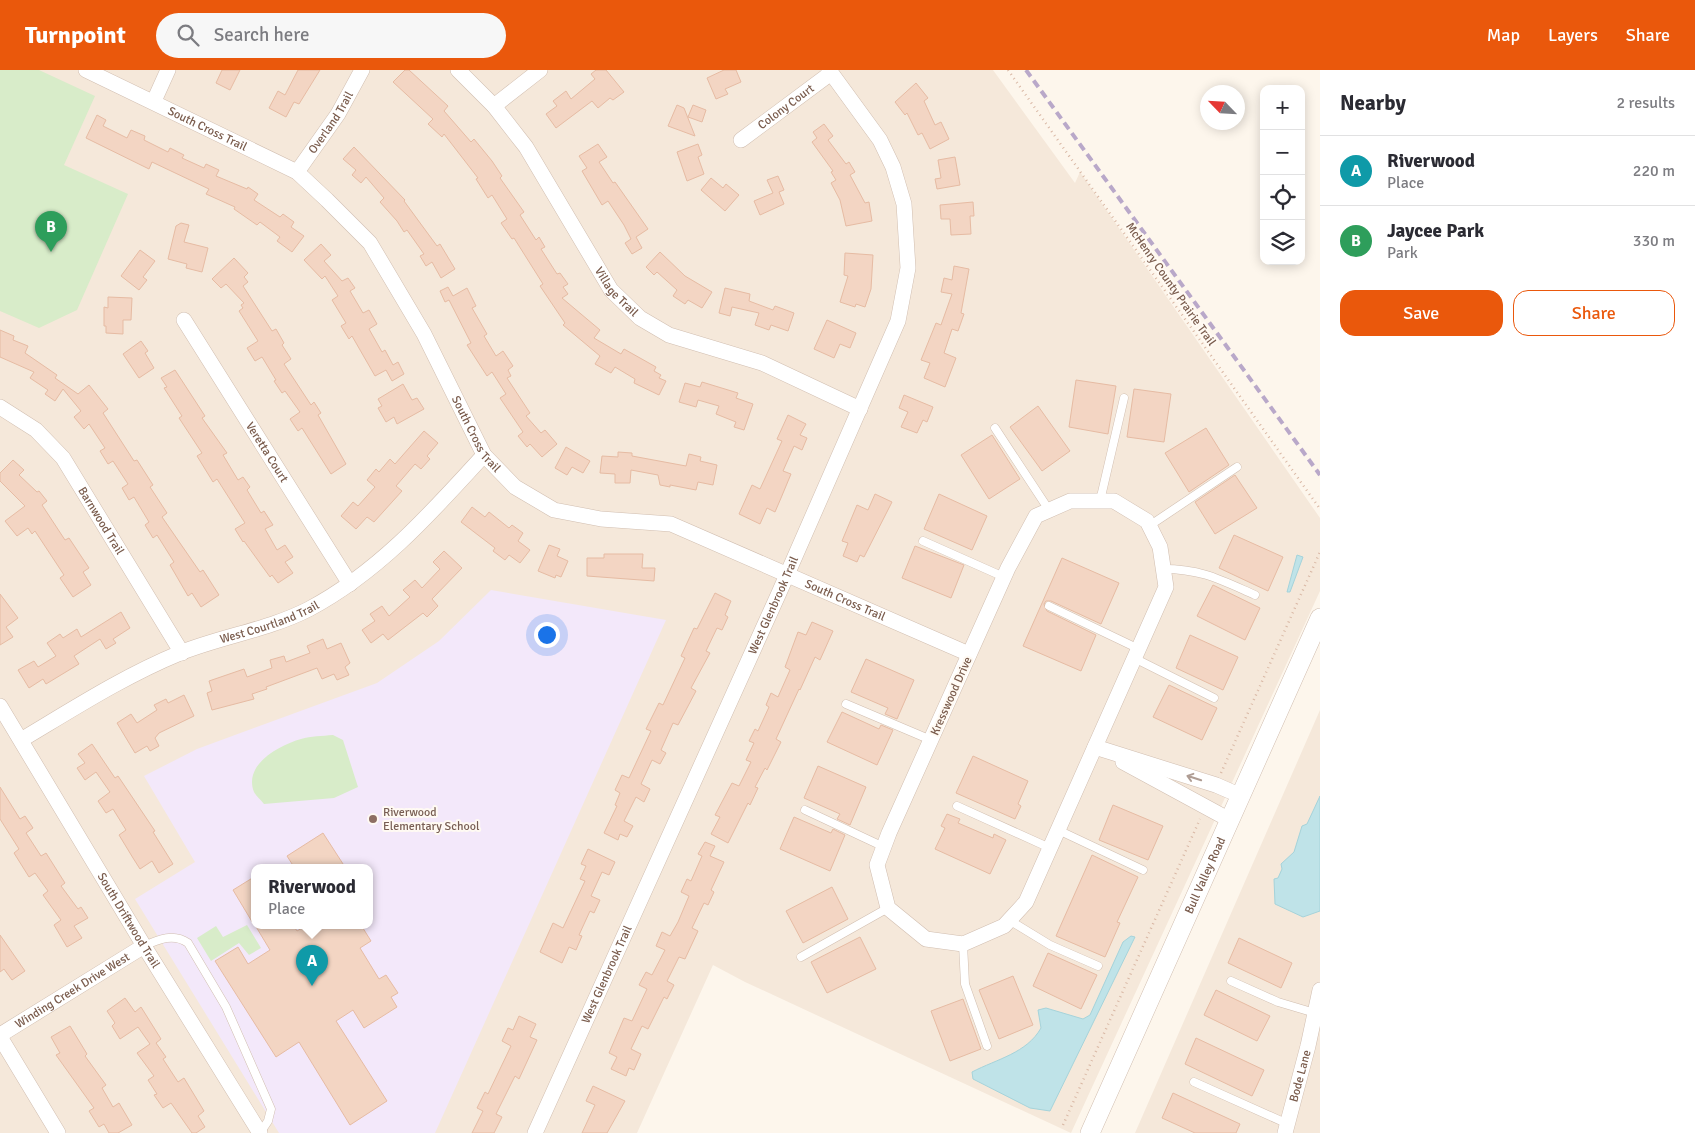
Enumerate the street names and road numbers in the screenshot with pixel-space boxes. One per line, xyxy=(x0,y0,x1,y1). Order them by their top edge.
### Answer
street label: Colony Court xyxy=(755,81,817,133)
street label: Overland Trail xyxy=(305,89,357,157)
street label: South Cross Trail xyxy=(165,104,250,155)
street label: McHenry County Prairie Trail xyxy=(1122,220,1219,349)
street label: Village Trail xyxy=(591,264,641,320)
street label: South Cross Trail xyxy=(448,393,504,476)
street label: Veretta Court xyxy=(242,419,291,485)
street label: Barnwood Trail xyxy=(74,484,127,558)
street label: West Glenbrook Trail xyxy=(745,554,802,657)
street label: South Cross Trail xyxy=(802,576,888,625)
street label: West Courtland Trail xyxy=(218,598,322,647)
street label: Kresswood Drive xyxy=(927,654,976,738)
street label: Bull Valley Road xyxy=(1182,835,1229,916)
street label: South Driftwood Trail xyxy=(94,870,163,972)
street label: West Glenbrook Trail xyxy=(578,923,636,1026)
street label: Winding Creek Drive West xyxy=(12,950,133,1032)
street label: Bode Lane xyxy=(1286,1048,1315,1104)

